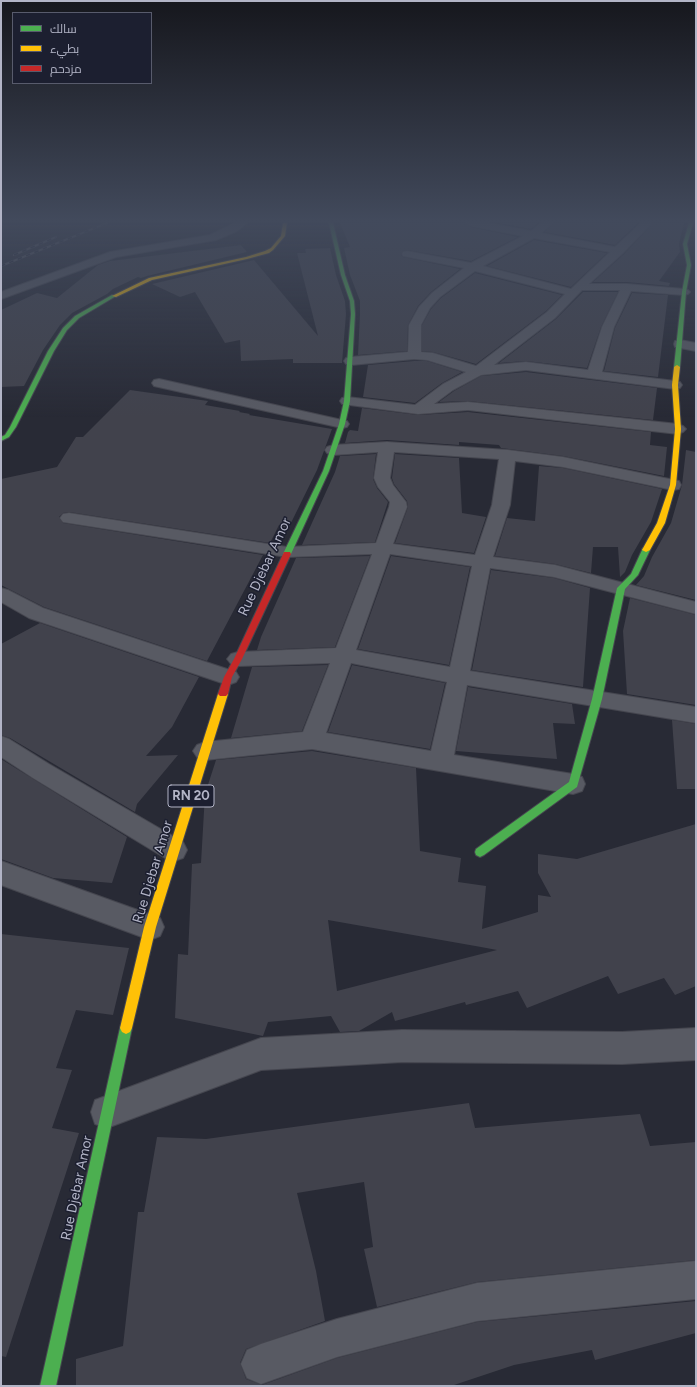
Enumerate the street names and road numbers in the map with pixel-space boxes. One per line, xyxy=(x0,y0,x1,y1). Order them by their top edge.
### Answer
street label: Rue Djebar Amor xyxy=(235,515,295,619)
road number: RN 20 xyxy=(168,785,214,807)
street label: Rue Djebar Amor xyxy=(129,819,177,925)
street label: Rue Djebar Amor xyxy=(58,1134,96,1242)

